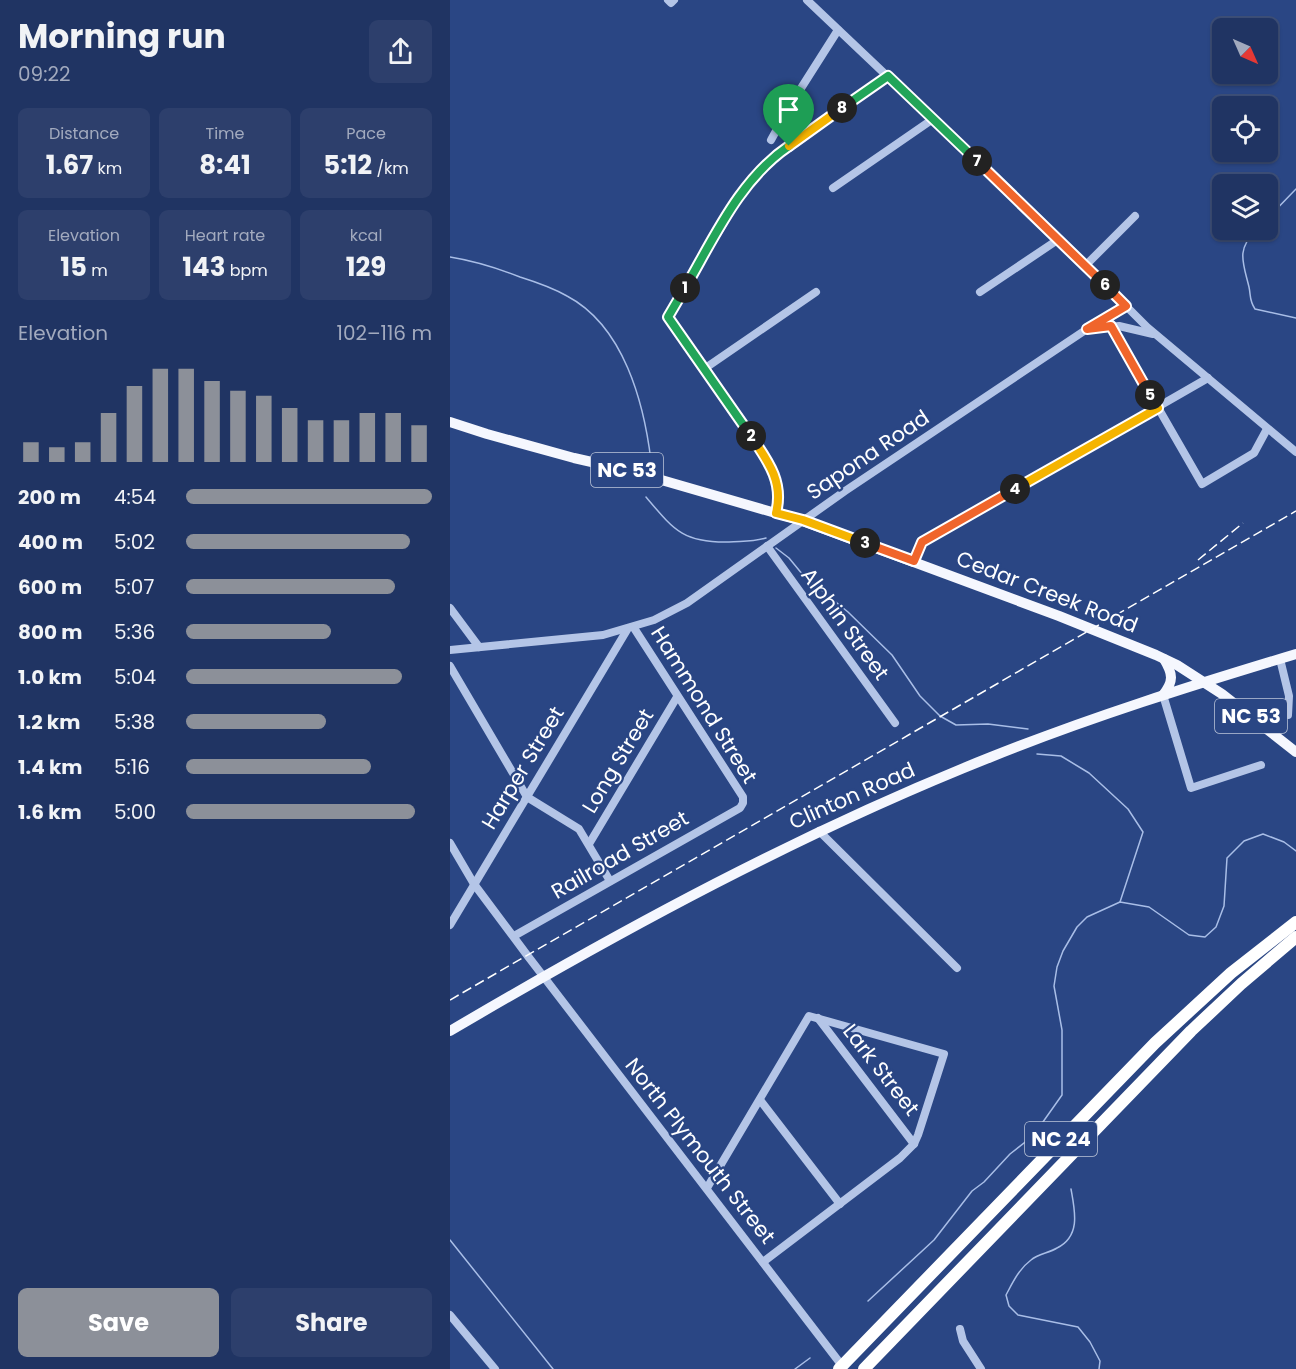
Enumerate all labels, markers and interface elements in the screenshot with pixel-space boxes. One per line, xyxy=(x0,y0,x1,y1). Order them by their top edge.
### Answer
text: Morning run xyxy=(18,13,226,60)
north arrow xyxy=(1212,18,1278,84)
map controls xyxy=(1212,18,1278,240)
button: share xyxy=(369,20,432,83)
text: 09:22 xyxy=(18,60,70,88)
pin xyxy=(763,84,814,146)
icon: arrive xyxy=(772,93,805,126)
pin: 8 xyxy=(827,93,857,123)
text: 8 xyxy=(837,96,847,119)
button: locate xyxy=(1212,96,1278,162)
text: Distance xyxy=(49,122,119,145)
text: Time xyxy=(206,122,245,145)
text: Pace xyxy=(346,122,386,145)
pin: 7 xyxy=(962,146,992,176)
text: 1.67 xyxy=(46,147,93,183)
text: 8:41 xyxy=(199,147,251,183)
text: 5:12 xyxy=(323,147,372,183)
text: 7 xyxy=(973,149,981,172)
text: km xyxy=(93,157,122,180)
text: /km xyxy=(372,157,409,180)
button: layers xyxy=(1212,174,1278,240)
text: Elevation xyxy=(48,224,120,247)
text: Heart rate xyxy=(185,224,265,247)
text: kcal xyxy=(350,224,382,247)
text: 15 xyxy=(60,249,87,285)
text: 143 xyxy=(182,249,225,285)
text: 129 xyxy=(346,249,386,285)
text: m xyxy=(87,259,108,282)
text: bpm xyxy=(225,259,268,282)
pin: 6 xyxy=(1090,270,1120,300)
pin: 1 xyxy=(670,273,700,303)
text: 6 xyxy=(1100,273,1110,296)
text: 1 xyxy=(682,276,688,299)
text: Elevation xyxy=(18,319,108,347)
text: 102–116 m xyxy=(337,319,432,347)
pin: 5 xyxy=(1135,380,1165,410)
text: 5 xyxy=(1145,383,1155,406)
street label: Sapona Road xyxy=(801,403,935,506)
pin: 2 xyxy=(736,421,766,451)
text: 2 xyxy=(746,424,756,447)
road number: NC 53 xyxy=(591,453,663,487)
pin: 4 xyxy=(1000,474,1030,504)
text: 4 xyxy=(1010,477,1020,500)
text: 200 m xyxy=(18,483,81,511)
text: 4:54 xyxy=(114,483,156,511)
text: 400 m xyxy=(18,528,83,556)
text: 5:02 xyxy=(114,528,155,556)
pin: 3 xyxy=(850,528,880,558)
text: 3 xyxy=(860,531,870,554)
street label: Cedar Creek Road xyxy=(952,544,1142,640)
street label: Alphin Street xyxy=(795,562,896,686)
text: 600 m xyxy=(18,573,82,601)
text: 5:07 xyxy=(114,573,154,601)
text: 800 m xyxy=(18,618,82,646)
text: 5:36 xyxy=(114,618,155,646)
street label: Hammond Street xyxy=(644,621,764,789)
text: 1.0 km xyxy=(18,663,82,691)
text: 5:04 xyxy=(114,663,156,691)
road number: NC 53 xyxy=(1215,699,1287,733)
street label: Harper Street xyxy=(474,701,571,835)
street label: Long Street xyxy=(575,703,660,818)
text: 1.2 km xyxy=(18,708,80,736)
text: 5:38 xyxy=(114,708,155,736)
text: 1.4 km xyxy=(18,753,82,781)
text: 5:16 xyxy=(114,753,150,781)
street label: Clinton Road xyxy=(784,755,919,836)
text: 1.6 km xyxy=(18,798,82,826)
text: 5:00 xyxy=(114,798,156,826)
street label: Railroad Street xyxy=(546,803,694,906)
street label: Lark Street xyxy=(836,1018,926,1122)
street label: North Plymouth Street xyxy=(619,1052,782,1250)
road number: NC 24 xyxy=(1025,1122,1097,1156)
button: Save xyxy=(18,1288,219,1357)
button: Share xyxy=(231,1288,432,1357)

